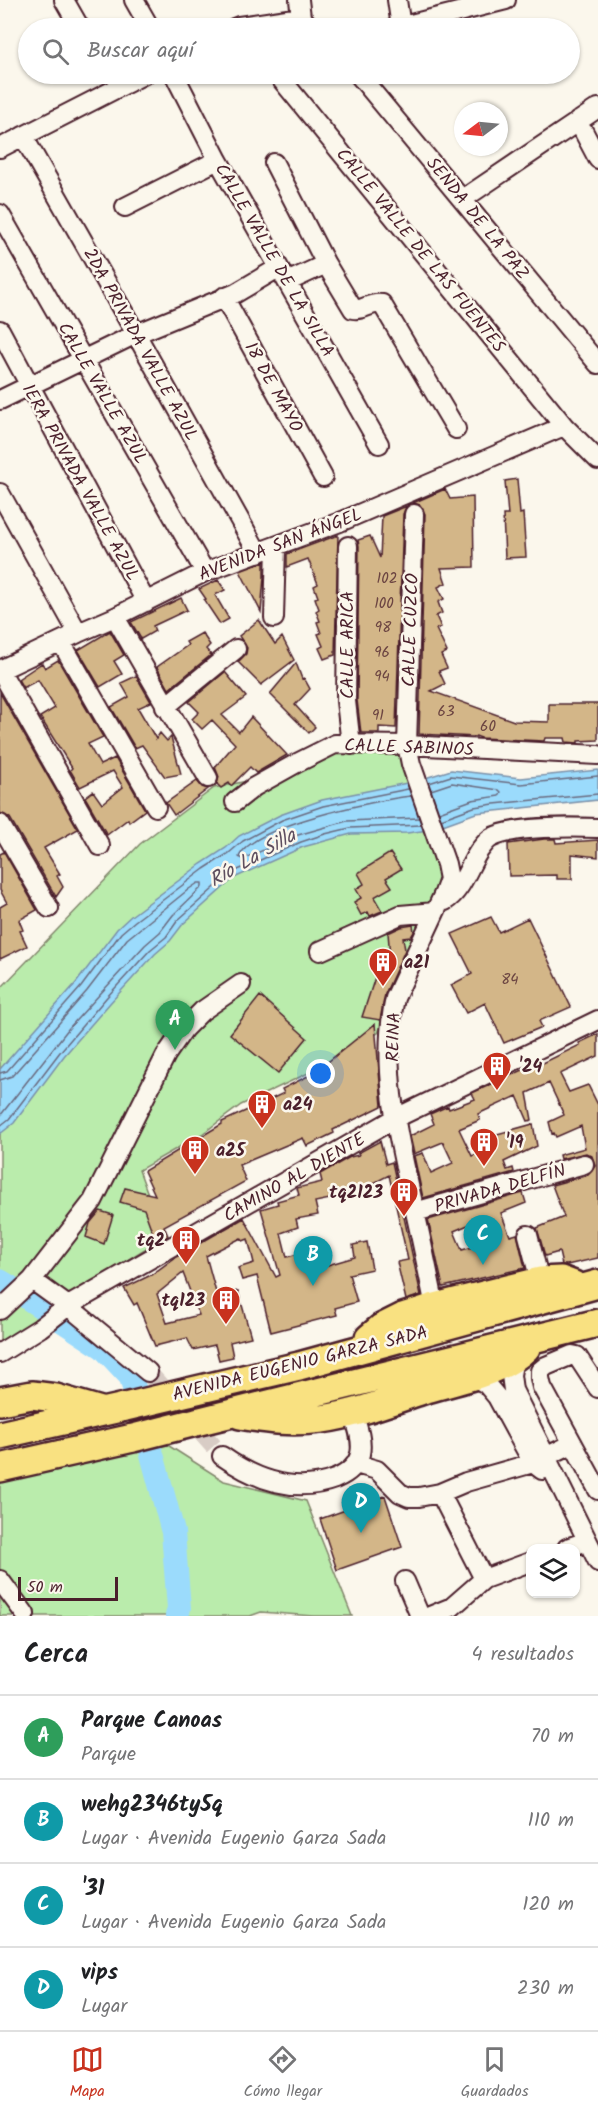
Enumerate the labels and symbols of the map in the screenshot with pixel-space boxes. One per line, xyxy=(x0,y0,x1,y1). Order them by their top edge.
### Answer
north arrow xyxy=(454,102,508,156)
street label: CALLE VALLE DE LAS FUENTES xyxy=(328,142,512,360)
street label: SENDA DE LA PAZ xyxy=(418,151,536,287)
street label: CALLE VALLE DE LA SILLA xyxy=(206,158,341,363)
street label: 2DA PRIVADA VALLE AZUL xyxy=(74,243,205,447)
street label: CALLE VALLE AZUL xyxy=(49,317,154,470)
street label: 18 DE MAYO xyxy=(236,337,310,438)
street label: 1ERA PRIVADA VALLE AZUL xyxy=(13,379,146,587)
street label: AVENIDA SAN ÁNGEL xyxy=(195,501,366,590)
house number: 102 xyxy=(377,567,397,591)
street label: CALLE CUZCO xyxy=(395,573,428,687)
street label: CALLE ARICA xyxy=(334,591,363,699)
house number: 100 xyxy=(374,592,394,616)
house number: 98 xyxy=(375,616,392,640)
house number: 96 xyxy=(374,641,390,665)
house number: 94 xyxy=(374,665,390,689)
house number: 63 xyxy=(438,700,455,724)
house number: 91 xyxy=(372,704,384,728)
house number: 60 xyxy=(480,715,496,739)
street label: CALLE SABINOS xyxy=(344,732,475,765)
water label: Río La Silla xyxy=(203,820,304,897)
building icon: a21 xyxy=(367,946,399,988)
place label: a21 xyxy=(404,949,430,978)
house number: 84 xyxy=(501,968,519,992)
pin: A xyxy=(156,1000,195,1050)
street label: REINA xyxy=(379,1012,410,1062)
building icon: '24 xyxy=(481,1050,513,1092)
place label: '24 xyxy=(518,1053,542,1082)
your location xyxy=(306,1059,335,1088)
building icon: a24 xyxy=(246,1088,278,1130)
place label: a24 xyxy=(283,1091,313,1120)
street label: CAMINO AL DIENTE xyxy=(218,1126,372,1231)
building icon: '19 xyxy=(468,1126,500,1168)
place label: '19 xyxy=(505,1129,524,1158)
building icon: a25 xyxy=(179,1134,211,1176)
place label: a25 xyxy=(216,1137,247,1166)
street label: PRIVADA DELFÍN xyxy=(431,1157,569,1222)
building icon: tq2123 xyxy=(388,1176,420,1218)
place label: tq2123 xyxy=(329,1179,383,1208)
pin: C xyxy=(464,1216,502,1265)
building icon: tq2 xyxy=(170,1224,202,1266)
place label: tq2 xyxy=(137,1227,165,1256)
pin: B xyxy=(294,1236,332,1286)
building icon: tq123 xyxy=(210,1284,242,1326)
place label: tq123 xyxy=(162,1287,205,1316)
street label: AVENIDA EUGENIO GARZA SADA xyxy=(170,1319,431,1410)
pin: D xyxy=(342,1484,380,1533)
scale bar xyxy=(18,1574,118,1602)

